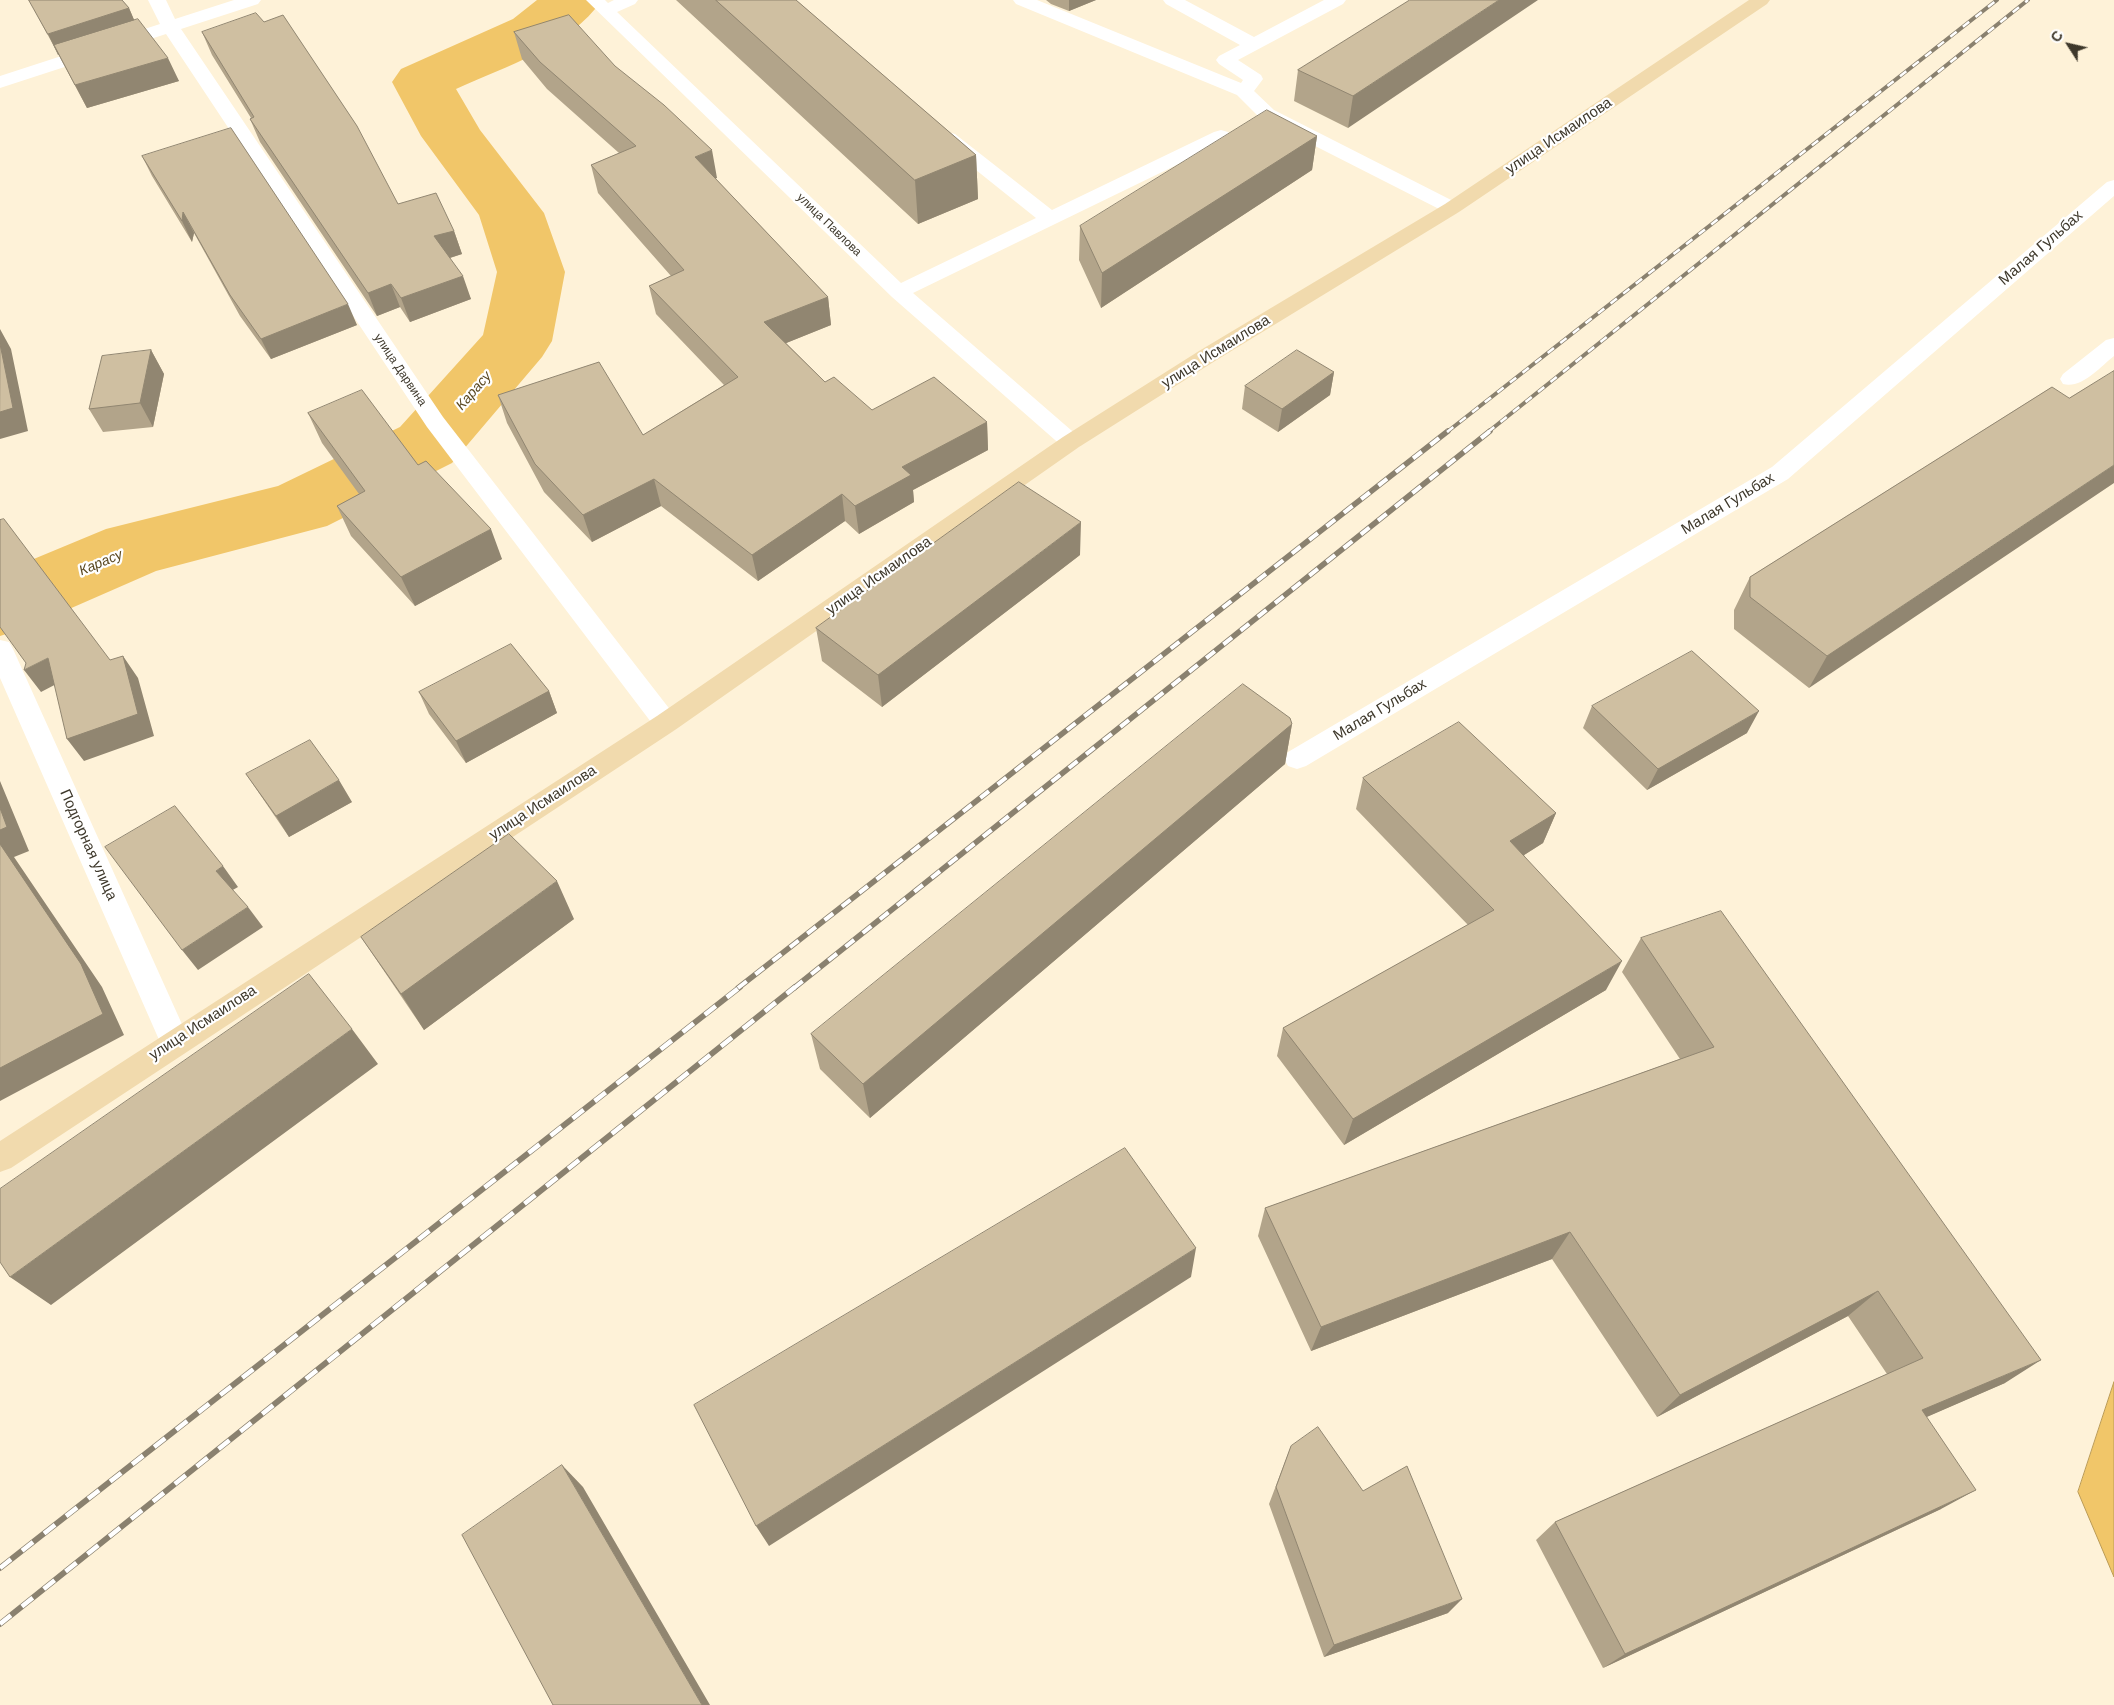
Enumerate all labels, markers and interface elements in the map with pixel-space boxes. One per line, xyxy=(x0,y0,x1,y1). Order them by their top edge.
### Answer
north arrow xyxy=(2044,20,2094,70)
text: С xyxy=(2047,28,2066,45)
street label: улица Исмаилова xyxy=(1503,94,1615,178)
street label: улица Павлова xyxy=(794,190,864,260)
street label: Малая Гульбах xyxy=(1995,207,2087,289)
street label: улица Исмаилова xyxy=(1159,311,1273,393)
street label: улица Дарвина xyxy=(370,331,430,409)
water label: Карасу xyxy=(453,368,495,414)
street label: Малая Гульбах xyxy=(1678,469,1778,539)
street label: улица Исмаилова xyxy=(823,533,935,619)
water label: Карасу xyxy=(77,546,125,580)
street label: Малая Гульбах xyxy=(1330,675,1430,745)
street label: улица Исмаилова xyxy=(486,762,600,844)
street label: Подгорная улица xyxy=(55,787,121,903)
street label: улица Исмаилова xyxy=(146,982,260,1064)

